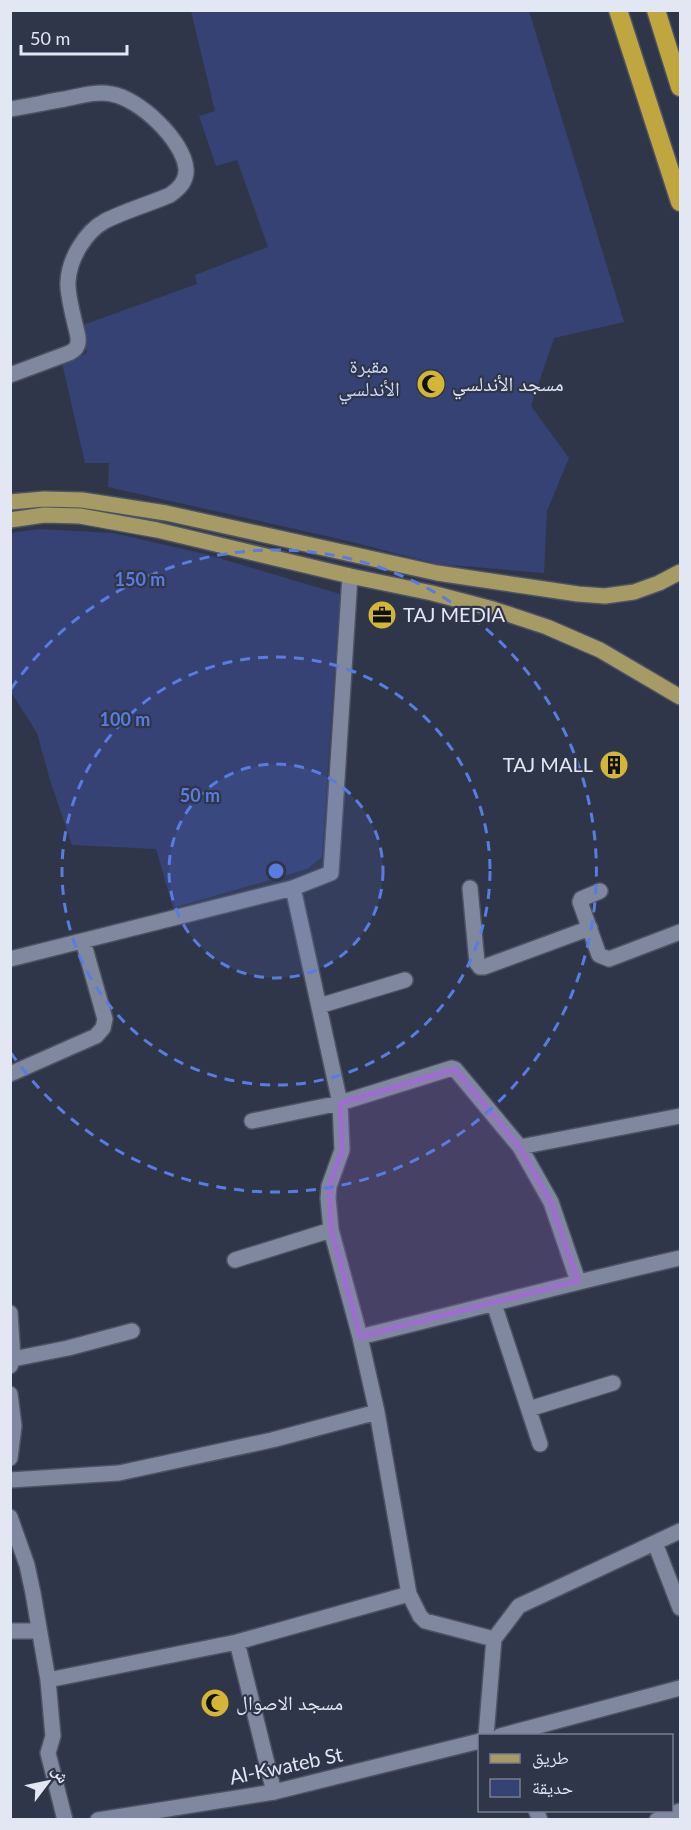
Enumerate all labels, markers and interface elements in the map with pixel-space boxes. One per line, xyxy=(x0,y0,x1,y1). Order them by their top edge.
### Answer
scale bar xyxy=(21,18,128,56)
text: 50 m xyxy=(30,27,70,49)
park label: مقبرة الأندلسي xyxy=(338,353,400,405)
mosque icon: مسجد الأندلسي xyxy=(415,368,447,400)
place label: مسجد الأندلسي xyxy=(452,371,564,400)
text: 150 m xyxy=(115,568,165,590)
office icon: TAJ MEDIA xyxy=(366,599,398,631)
place label: TAJ MEDIA xyxy=(403,602,505,626)
text: 100 m xyxy=(100,708,150,730)
building icon: TAJ MALL xyxy=(598,749,630,781)
place label: TAJ MALL xyxy=(503,752,593,776)
text: 50 m xyxy=(180,784,220,806)
centre of rings xyxy=(266,861,286,881)
mosque icon: مسجد الاصوال xyxy=(199,1687,231,1719)
place label: مسجد الاصوال xyxy=(236,1690,343,1715)
legend xyxy=(478,1734,673,1812)
street label: Al-Kwateb St xyxy=(227,1741,345,1789)
text: طريق xyxy=(532,1746,569,1769)
north arrow xyxy=(18,1752,78,1812)
text: ش xyxy=(48,1762,74,1787)
text: حديقة xyxy=(532,1776,573,1798)

